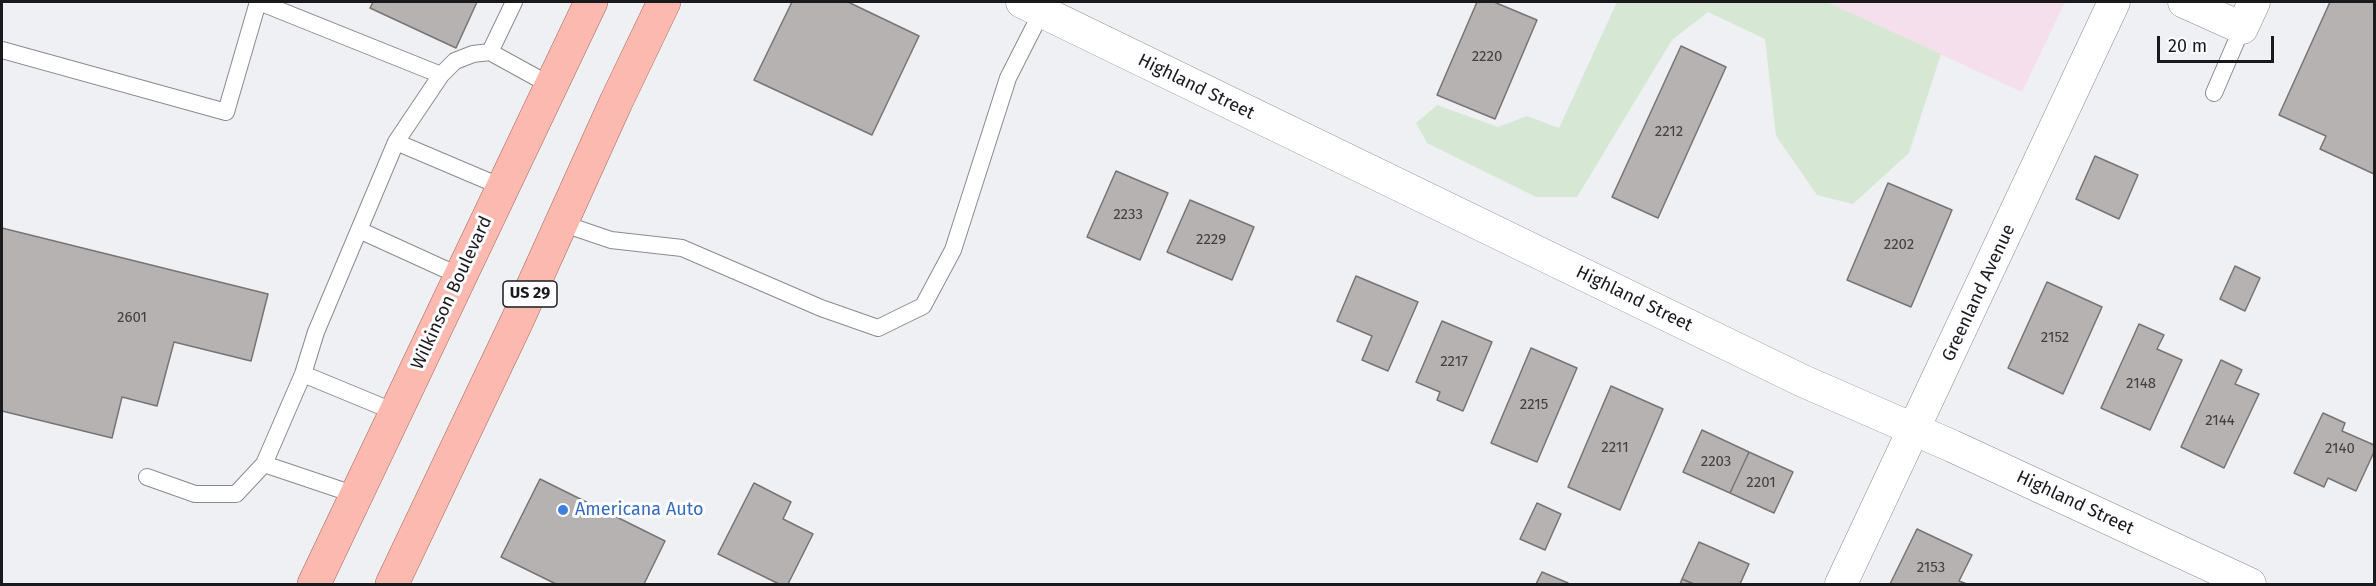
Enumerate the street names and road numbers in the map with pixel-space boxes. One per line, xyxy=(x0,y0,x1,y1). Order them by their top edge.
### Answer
street label: Highland Street xyxy=(1134,49,1258,125)
street label: Wilkinson Boulevard xyxy=(407,213,497,373)
street label: Greenland Avenue xyxy=(1938,221,2020,365)
street label: Highland Street xyxy=(1572,261,1696,337)
road number: US 29 xyxy=(503,281,557,307)
street label: Highland Street xyxy=(2013,466,2137,540)

